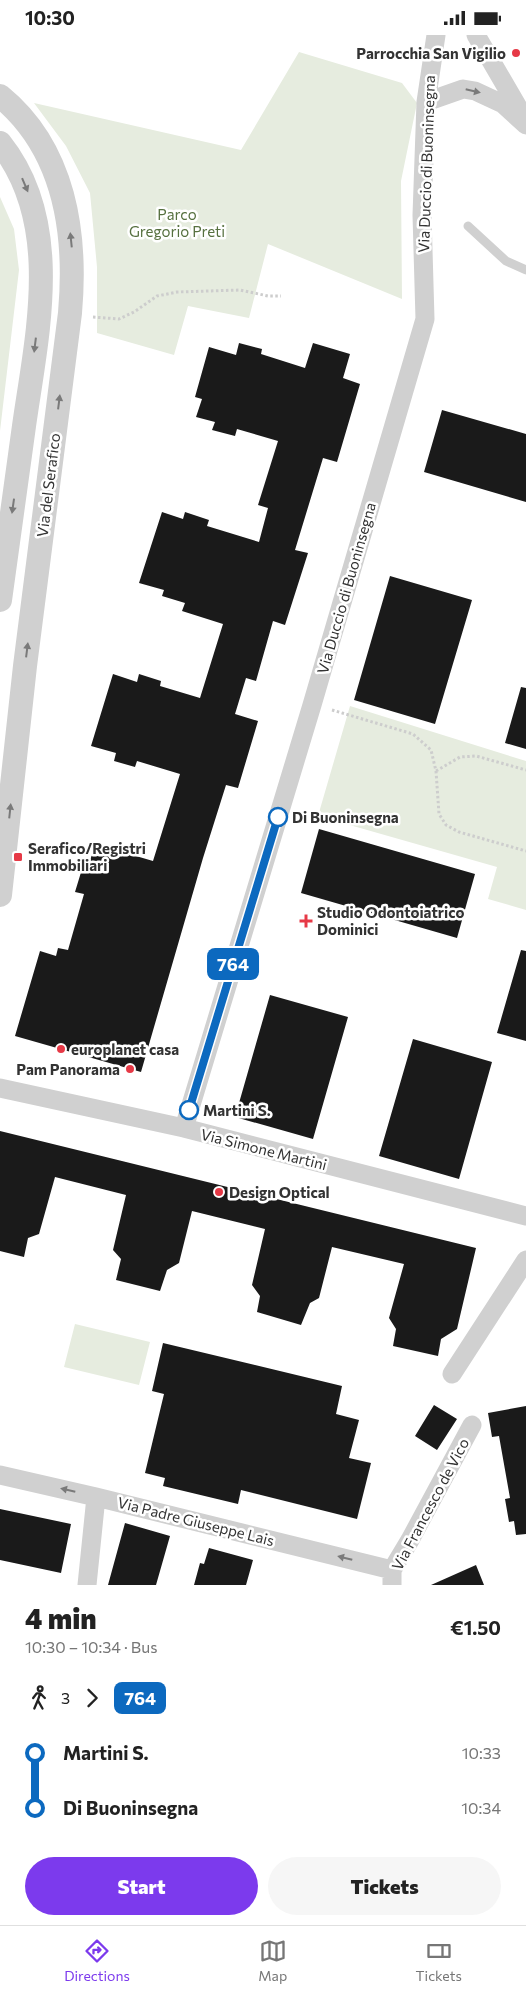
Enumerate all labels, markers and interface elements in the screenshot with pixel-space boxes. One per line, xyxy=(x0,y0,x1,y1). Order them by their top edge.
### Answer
text: 10:30 xyxy=(25,6,75,29)
place label: Parrocchia San Vigilio xyxy=(356,44,506,62)
marker: Parrocchia San Vigilio xyxy=(510,47,522,59)
street label: Via Duccio di Buoninsegna xyxy=(414,75,438,253)
one-way arrow xyxy=(465,88,481,96)
one-way arrow xyxy=(21,178,29,192)
park label: Parco Gregorio Preti xyxy=(129,205,225,240)
one-way arrow xyxy=(67,232,75,248)
one-way arrow xyxy=(31,337,39,353)
one-way arrow xyxy=(55,394,63,410)
street label: Via del Serafico xyxy=(33,432,63,538)
one-way arrow xyxy=(9,498,17,514)
street label: Via Duccio di Buoninsegna xyxy=(313,500,379,676)
one-way arrow xyxy=(23,642,31,658)
one-way arrow xyxy=(6,803,14,819)
marker: Di Buoninsegna xyxy=(268,807,288,827)
place label: Di Buoninsegna xyxy=(292,808,399,826)
place label: Serafico/Registri Immobiliari xyxy=(28,839,146,874)
marker: Serafico/Registri Immobiliari xyxy=(12,851,24,863)
place label: Studio Odontoiatrico Dominici xyxy=(317,903,464,938)
marker: Studio Odontoiatrico Dominici xyxy=(299,914,313,928)
line badge: 764 xyxy=(204,948,262,980)
text: 764 xyxy=(217,953,249,975)
place label: europlanet casa xyxy=(71,1040,179,1058)
marker: europlanet casa xyxy=(55,1043,67,1055)
place label: Pam Panorama xyxy=(16,1060,120,1078)
marker: Pam Panorama xyxy=(124,1063,136,1075)
marker: Martini S. xyxy=(179,1100,199,1120)
place label: Martini S. xyxy=(203,1101,271,1119)
street label: Via Simone Martini xyxy=(199,1125,329,1173)
place label: Design Optical xyxy=(229,1183,330,1201)
marker: Design Optical xyxy=(213,1186,225,1198)
street label: Via Francesco de Vico xyxy=(388,1435,472,1573)
one-way arrow xyxy=(60,1486,75,1494)
street label: Via Padre Giuseppe Lais xyxy=(116,1493,276,1549)
one-way arrow xyxy=(337,1554,352,1562)
text: 4 min xyxy=(25,1601,97,1635)
text: €1.50 xyxy=(450,1616,501,1639)
text: 10:30 – 10:34 · Bus xyxy=(25,1637,157,1656)
icon: walk xyxy=(25,1684,53,1712)
icon: forward xyxy=(78,1684,106,1712)
text: 764 xyxy=(124,1687,156,1709)
text: 3 xyxy=(61,1688,70,1707)
text: Martini S. xyxy=(63,1741,149,1764)
text: 10:33 xyxy=(462,1743,501,1762)
text: Di Buoninsegna xyxy=(63,1796,198,1819)
text: 10:34 xyxy=(461,1798,501,1817)
button: Start xyxy=(25,1857,258,1915)
button: Tickets xyxy=(268,1857,501,1915)
tab: Directions xyxy=(64,1937,130,1984)
tab: Map xyxy=(258,1937,287,1984)
tab: Tickets xyxy=(416,1937,462,1984)

